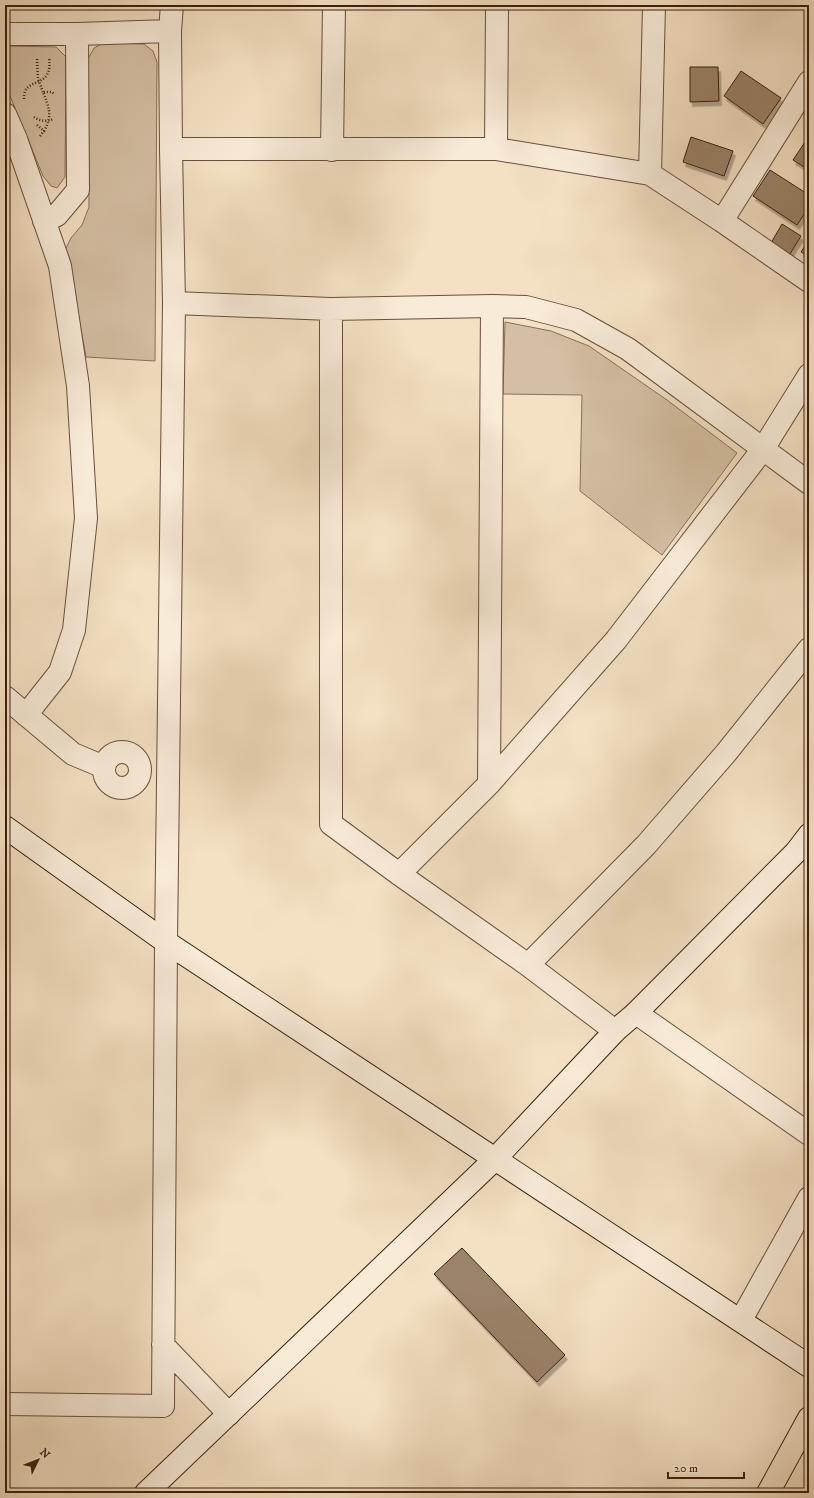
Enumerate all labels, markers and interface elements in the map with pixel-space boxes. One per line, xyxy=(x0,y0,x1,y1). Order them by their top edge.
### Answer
north arrow xyxy=(18,1440,58,1480)
text: N xyxy=(36,1446,53,1462)
scale bar xyxy=(668,1454,744,1480)
text: 20 m xyxy=(674,1461,698,1476)

